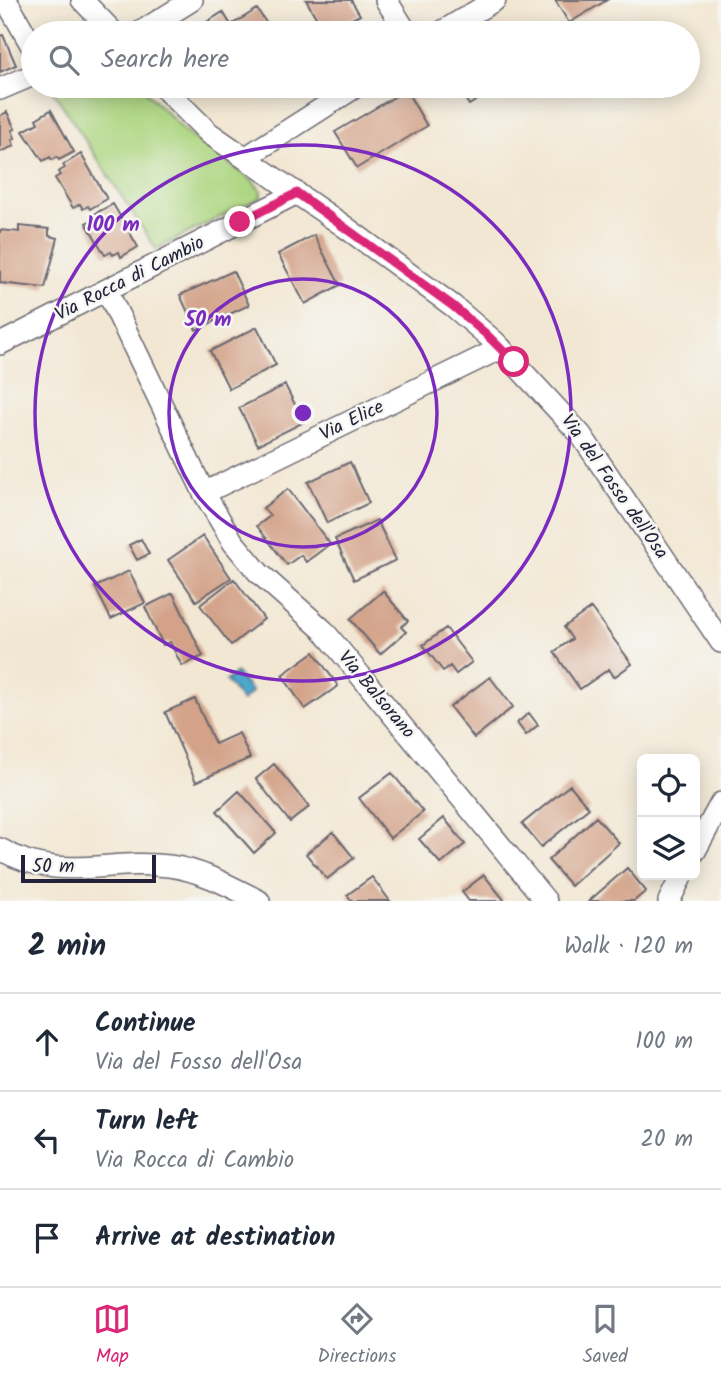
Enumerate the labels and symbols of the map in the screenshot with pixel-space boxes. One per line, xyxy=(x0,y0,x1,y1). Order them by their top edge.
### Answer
route end xyxy=(224,206,255,237)
text: 100 m xyxy=(86,209,140,242)
street label: Via Rocca di Cambio xyxy=(50,228,210,330)
text: 50 m xyxy=(184,304,231,337)
route start xyxy=(498,346,529,377)
street label: Via Elice xyxy=(315,392,390,449)
centre of rings xyxy=(291,401,315,425)
street label: Via del Fosso dell'Osa xyxy=(553,408,675,566)
street label: Via Balsorano xyxy=(330,644,422,746)
scale bar xyxy=(21,852,156,884)

